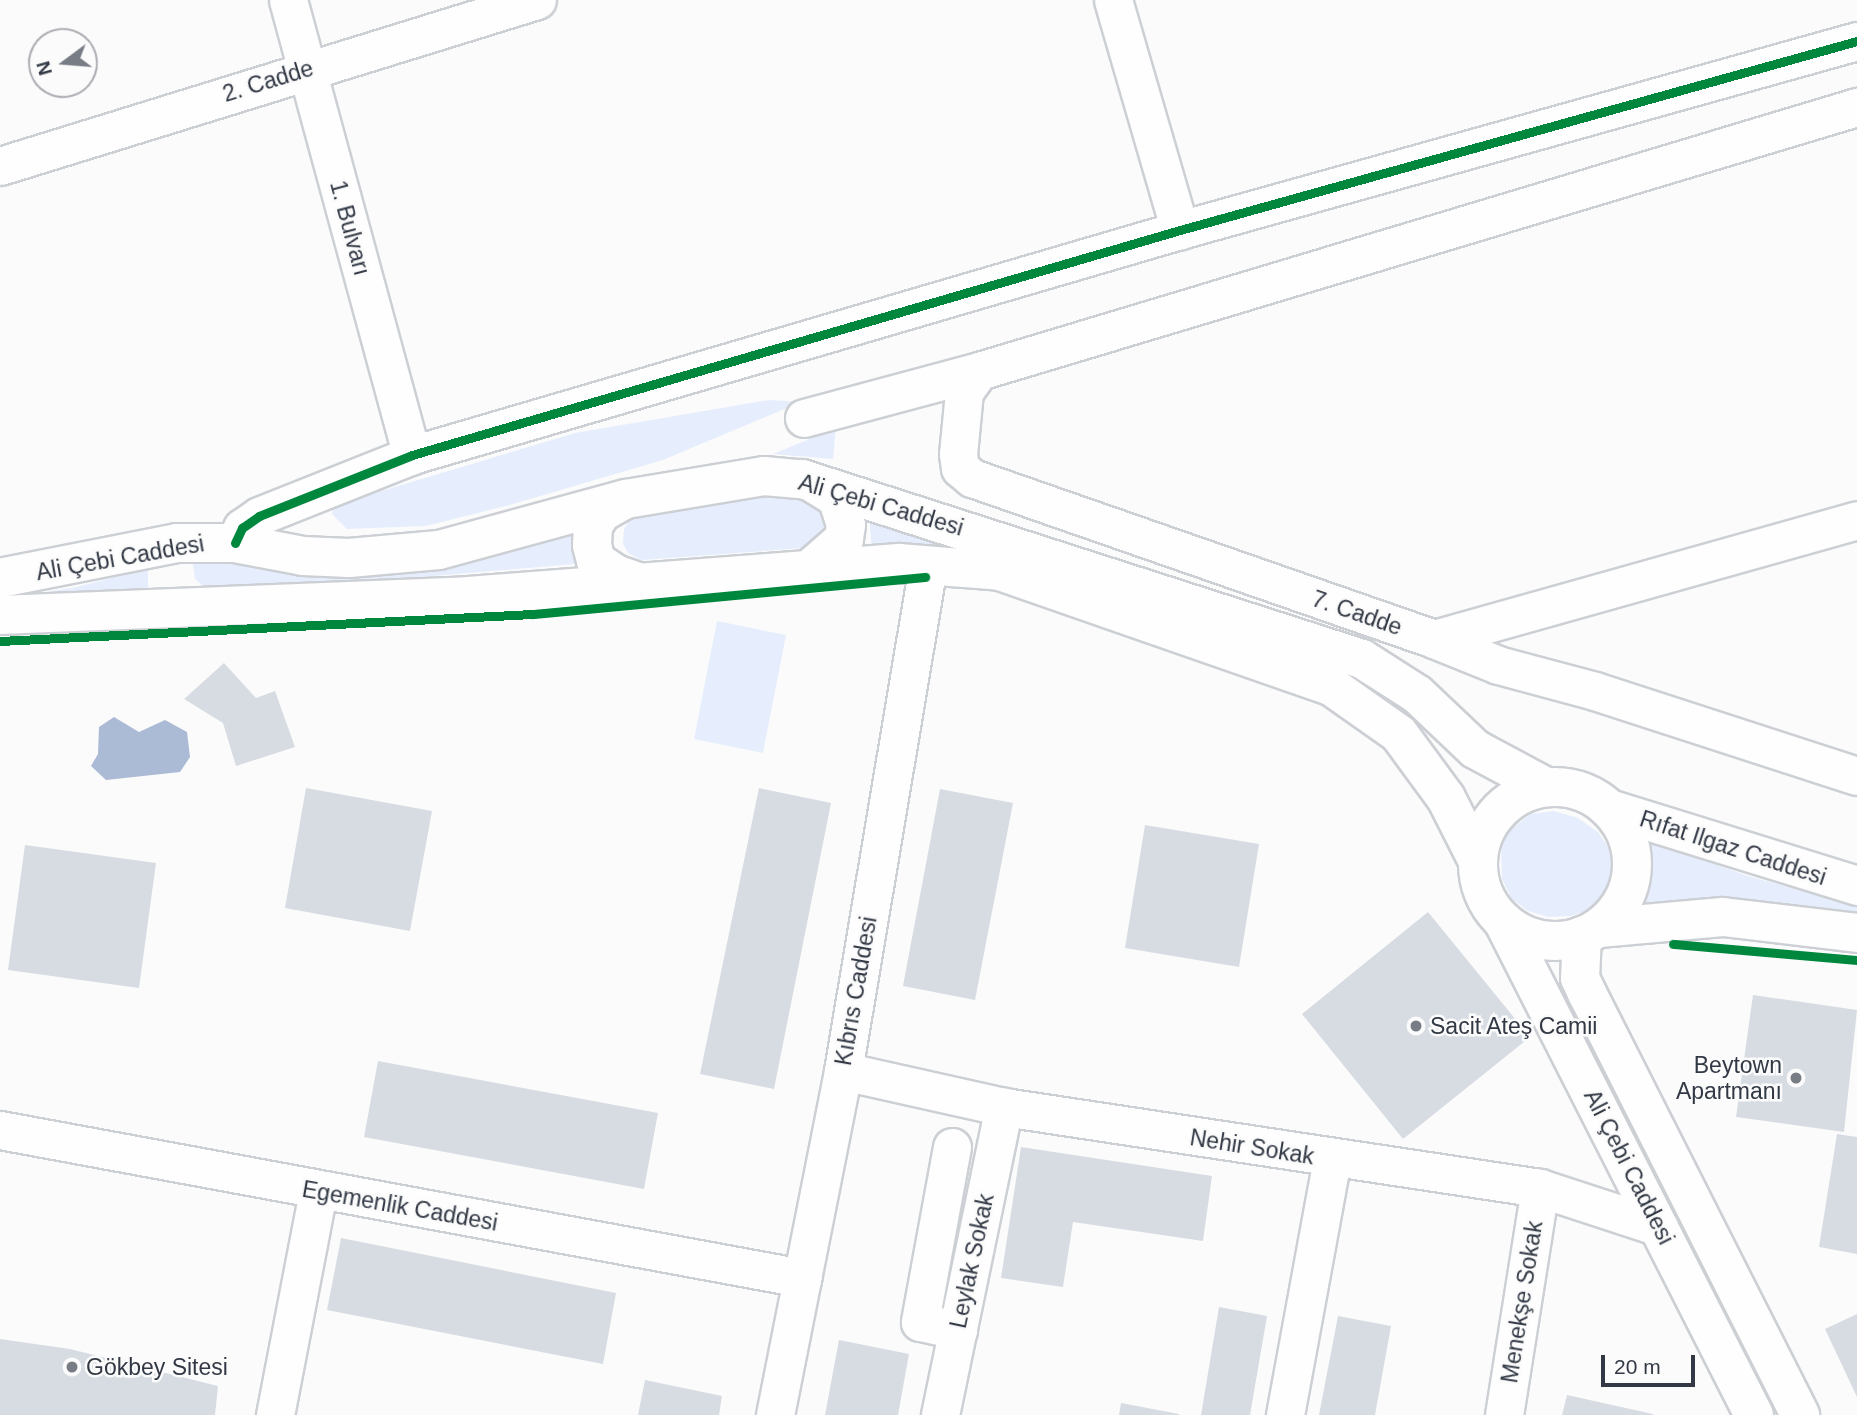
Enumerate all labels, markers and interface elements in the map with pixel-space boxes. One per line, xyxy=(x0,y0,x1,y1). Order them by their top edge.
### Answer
north arrow xyxy=(28,28,98,98)
street label: 2. Cadde xyxy=(219,54,317,108)
text: N xyxy=(32,59,56,78)
street label: 1. Bulvarı xyxy=(324,178,376,278)
street label: Ali Çebi Caddesi xyxy=(795,468,967,542)
street label: Ali Çebi Caddesi xyxy=(34,530,206,586)
street label: 7. Cadde xyxy=(1308,585,1406,641)
street label: Rıfat Ilgaz Caddesi xyxy=(1636,805,1830,891)
street label: Kıbrıs Caddesi xyxy=(829,914,883,1068)
place label: Sacit Ateş Camii xyxy=(1430,1012,1599,1040)
marker: Sacit Ateş Camii xyxy=(1408,1018,1424,1034)
place label: Beytown Apartmanı xyxy=(1676,1051,1782,1105)
marker: Beytown Apartmanı xyxy=(1788,1070,1804,1086)
street label: Ali Çebi Caddesi xyxy=(1578,1085,1680,1249)
street label: Nehir Sokak xyxy=(1188,1124,1316,1170)
street label: Egemenlik Caddesi xyxy=(300,1175,500,1237)
street label: Leylak Sokak xyxy=(944,1191,1000,1331)
street label: Menekşe Sokak xyxy=(1496,1219,1548,1385)
scale bar xyxy=(1605,1342,1700,1386)
place label: Gökbey Sitesi xyxy=(86,1353,228,1381)
text: 20 m xyxy=(1614,1355,1661,1378)
marker: Gökbey Sitesi xyxy=(64,1359,80,1375)

